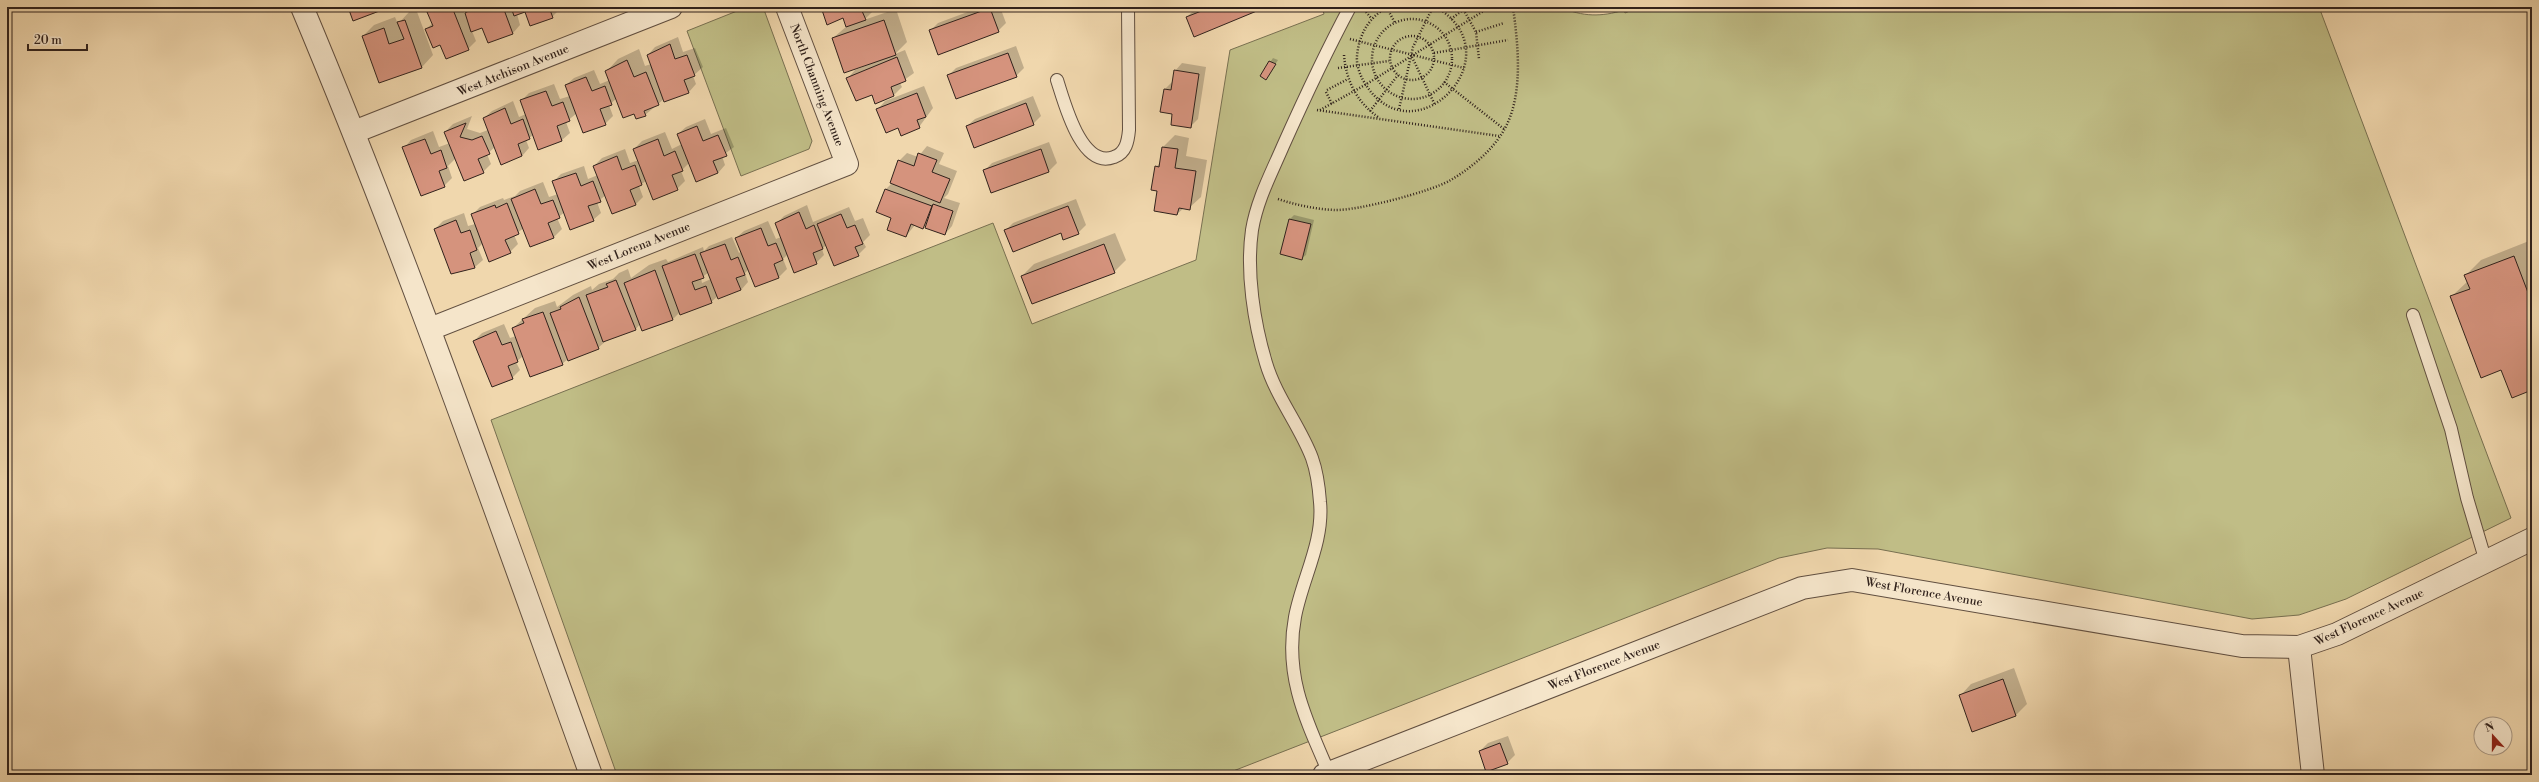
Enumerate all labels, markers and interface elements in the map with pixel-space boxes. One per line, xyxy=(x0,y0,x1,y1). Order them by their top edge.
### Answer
street label: North Channing Avenue xyxy=(786,22,847,149)
scale bar xyxy=(28,26,87,52)
text: 20 m xyxy=(34,33,62,48)
street label: West Atchison Avenue xyxy=(454,41,571,100)
street label: West Lorena Avenue xyxy=(585,219,693,274)
street label: West Florence Avenue xyxy=(1863,575,1984,610)
street label: West Florence Avenue xyxy=(2311,586,2426,650)
street label: West Florence Avenue xyxy=(1545,637,1662,694)
north arrow xyxy=(2473,716,2513,756)
text: N xyxy=(2483,719,2497,736)

